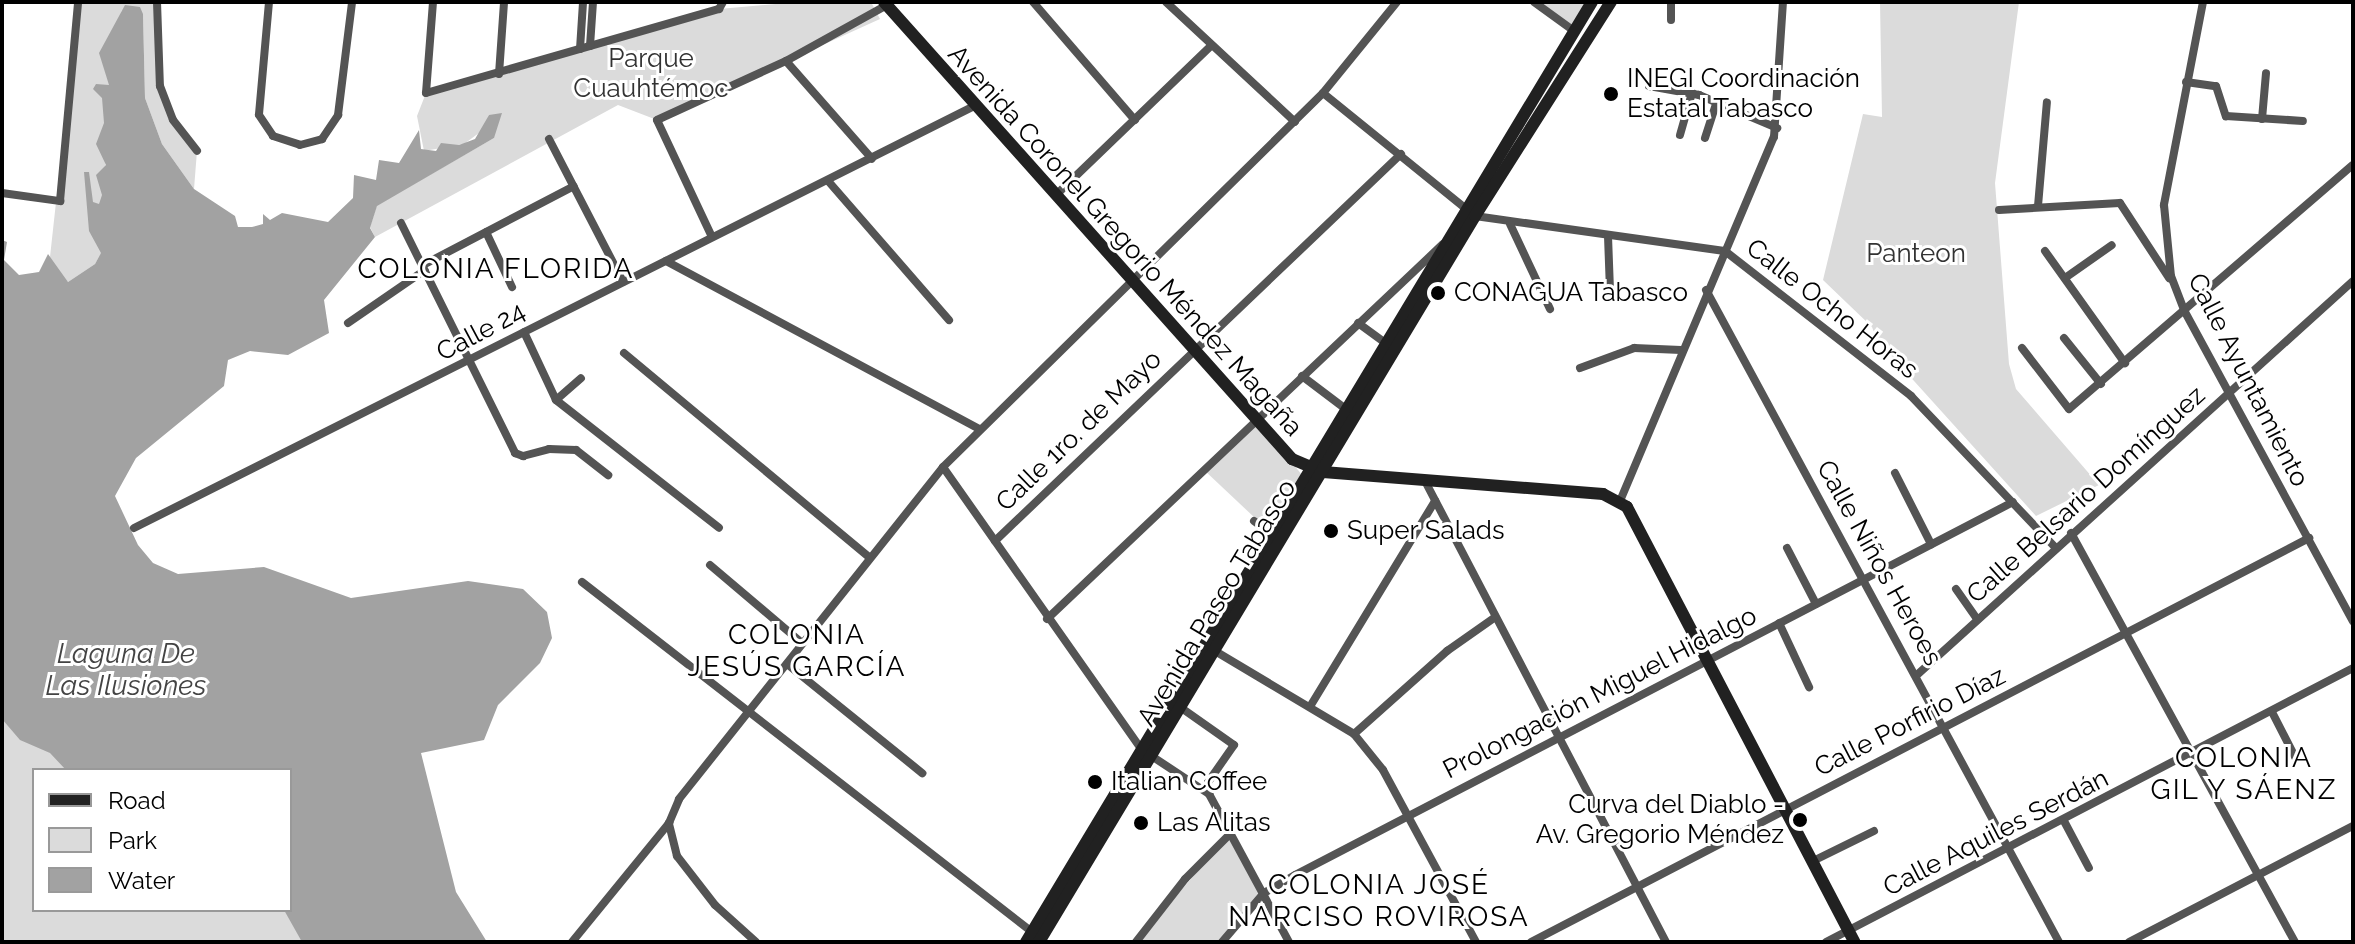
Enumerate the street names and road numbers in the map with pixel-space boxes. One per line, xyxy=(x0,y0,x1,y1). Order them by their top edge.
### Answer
street label: Avenida Coronel Gregorio Méndez Magaña xyxy=(941,39,1309,443)
street label: Calle Ocho Horas xyxy=(1740,232,1924,386)
street label: Calle Ayuntamiento xyxy=(2181,268,2315,492)
street label: Calle 24 xyxy=(431,296,531,368)
street label: Calle 1ro. de Mayo xyxy=(990,344,1168,518)
street label: Calle Belsario Domínguez xyxy=(1961,380,2211,610)
street label: Calle Niños Heroes xyxy=(1810,455,1948,671)
street label: Avenida Paseo Tabasco xyxy=(1131,474,1303,732)
street label: Prolongación Miguel Hidalgo xyxy=(1438,600,1762,786)
street label: Calle Porfirio Díaz xyxy=(1809,660,2011,784)
street label: Calle Aquiles Serdán xyxy=(1878,763,2114,903)

